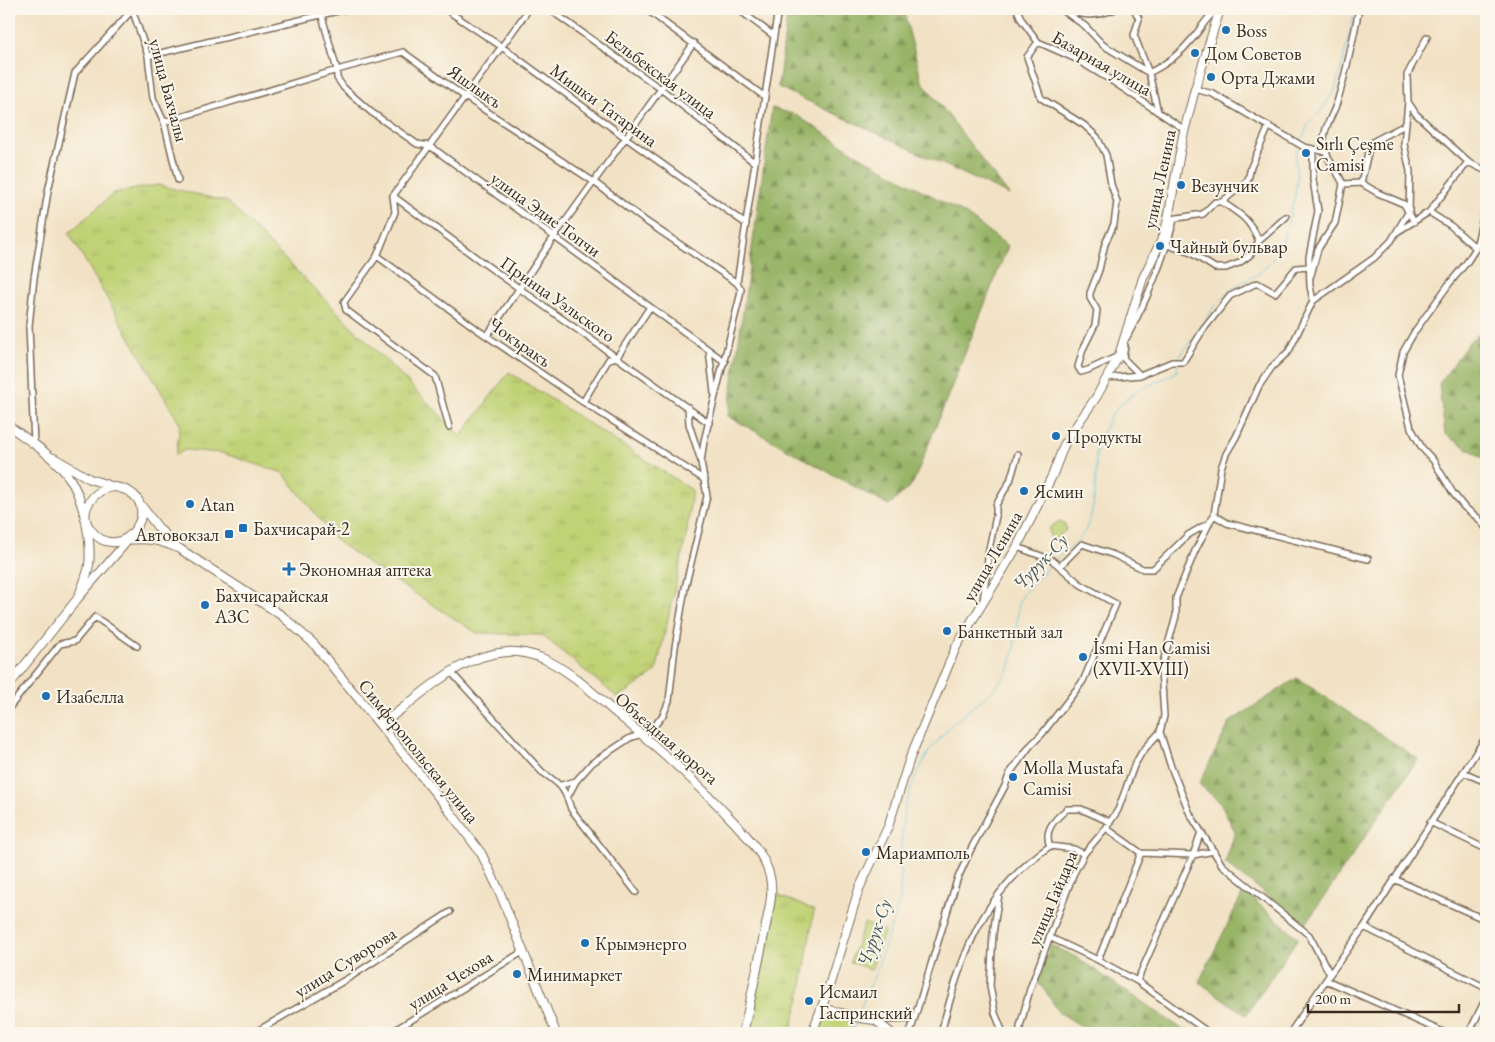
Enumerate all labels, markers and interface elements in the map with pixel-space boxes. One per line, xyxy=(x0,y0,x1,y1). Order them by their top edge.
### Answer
place label: Boss xyxy=(1236,19,1267,42)
marker: Boss xyxy=(1220,24,1232,36)
street label: Бельбекская улица xyxy=(601,25,722,124)
street label: Базарная улица xyxy=(1048,25,1157,101)
street label: улица Бахчалы xyxy=(144,36,194,144)
place label: Дом Советов xyxy=(1205,42,1302,65)
marker: Дом Советов xyxy=(1189,47,1201,59)
street label: Яшлыкъ xyxy=(442,58,507,113)
street label: Мишки Татарина xyxy=(546,58,663,152)
place label: Орта Джами xyxy=(1221,66,1316,89)
marker: Орта Джами xyxy=(1205,71,1217,83)
street label: улица Ленина xyxy=(1137,126,1181,231)
place label: Sırlı Çeşme Camisi xyxy=(1316,132,1394,176)
marker: Sırlı Çeşme Camisi xyxy=(1300,147,1312,159)
street label: улица Эдие Топчи xyxy=(486,166,606,262)
place label: Везунчик xyxy=(1191,174,1259,197)
marker: Везунчик xyxy=(1175,179,1187,191)
place label: Чайный бульвар xyxy=(1170,235,1288,258)
marker: Чайный бульвар xyxy=(1154,240,1166,252)
street label: Принца Уэльского xyxy=(496,251,620,347)
street label: Чокъракъ xyxy=(484,312,556,372)
place label: Продукты xyxy=(1066,425,1142,448)
marker: Продукты xyxy=(1050,430,1062,442)
place label: Ясмин xyxy=(1033,480,1084,503)
marker: Ясмин xyxy=(1018,485,1030,497)
place label: Atan xyxy=(199,493,235,516)
marker: Atan xyxy=(184,498,196,510)
street label: улица Ленина xyxy=(957,506,1028,605)
place label: Бахчисарай-2 xyxy=(253,517,350,540)
marker: Бахчисарай-2 xyxy=(237,522,249,534)
place label: Автовокзал xyxy=(134,523,219,546)
marker: Автовокзал xyxy=(223,528,235,540)
water label: Чурук-Су xyxy=(1007,528,1073,596)
place label: Экономная аптека xyxy=(299,558,432,581)
marker: Экономная аптека xyxy=(283,563,295,575)
place label: Бахчисарайская АЗС xyxy=(214,584,329,628)
marker: Бахчисарайская АЗС xyxy=(199,599,211,611)
place label: Банкетный зал xyxy=(957,620,1063,643)
marker: Банкетный зал xyxy=(941,625,953,637)
place label: İsmi Han Camisi (XVII-XVIII) xyxy=(1093,636,1211,680)
marker: İsmi Han Camisi (XVII-XVIII) xyxy=(1077,651,1089,663)
street label: Симферопольская улица xyxy=(354,674,485,828)
place label: Изабелла xyxy=(56,685,125,708)
street label: Объездная дорога xyxy=(610,687,724,790)
marker: Изабелла xyxy=(40,690,52,702)
place label: Molla Mustafa Camisi xyxy=(1023,756,1125,800)
marker: Molla Mustafa Camisi xyxy=(1007,771,1019,783)
place label: Мариамполь xyxy=(876,841,970,864)
marker: Мариамполь xyxy=(860,846,872,858)
street label: улица Гайдара xyxy=(1022,846,1083,949)
water label: Чурук-Су xyxy=(851,896,897,970)
street label: улица Суворова xyxy=(290,921,401,1002)
place label: Крымэнерго xyxy=(595,932,687,955)
marker: Крымэнерго xyxy=(579,937,591,949)
street label: улица Чехова xyxy=(403,944,497,1015)
place label: Минимаркет xyxy=(527,963,623,986)
marker: Минимаркет xyxy=(511,968,523,980)
place label: Исмаил Гаспринский xyxy=(819,980,913,1024)
scale bar xyxy=(1308,982,1459,1014)
text: 200 m xyxy=(1315,989,1352,1008)
marker: Исмаил Гаспринский xyxy=(803,995,815,1007)

